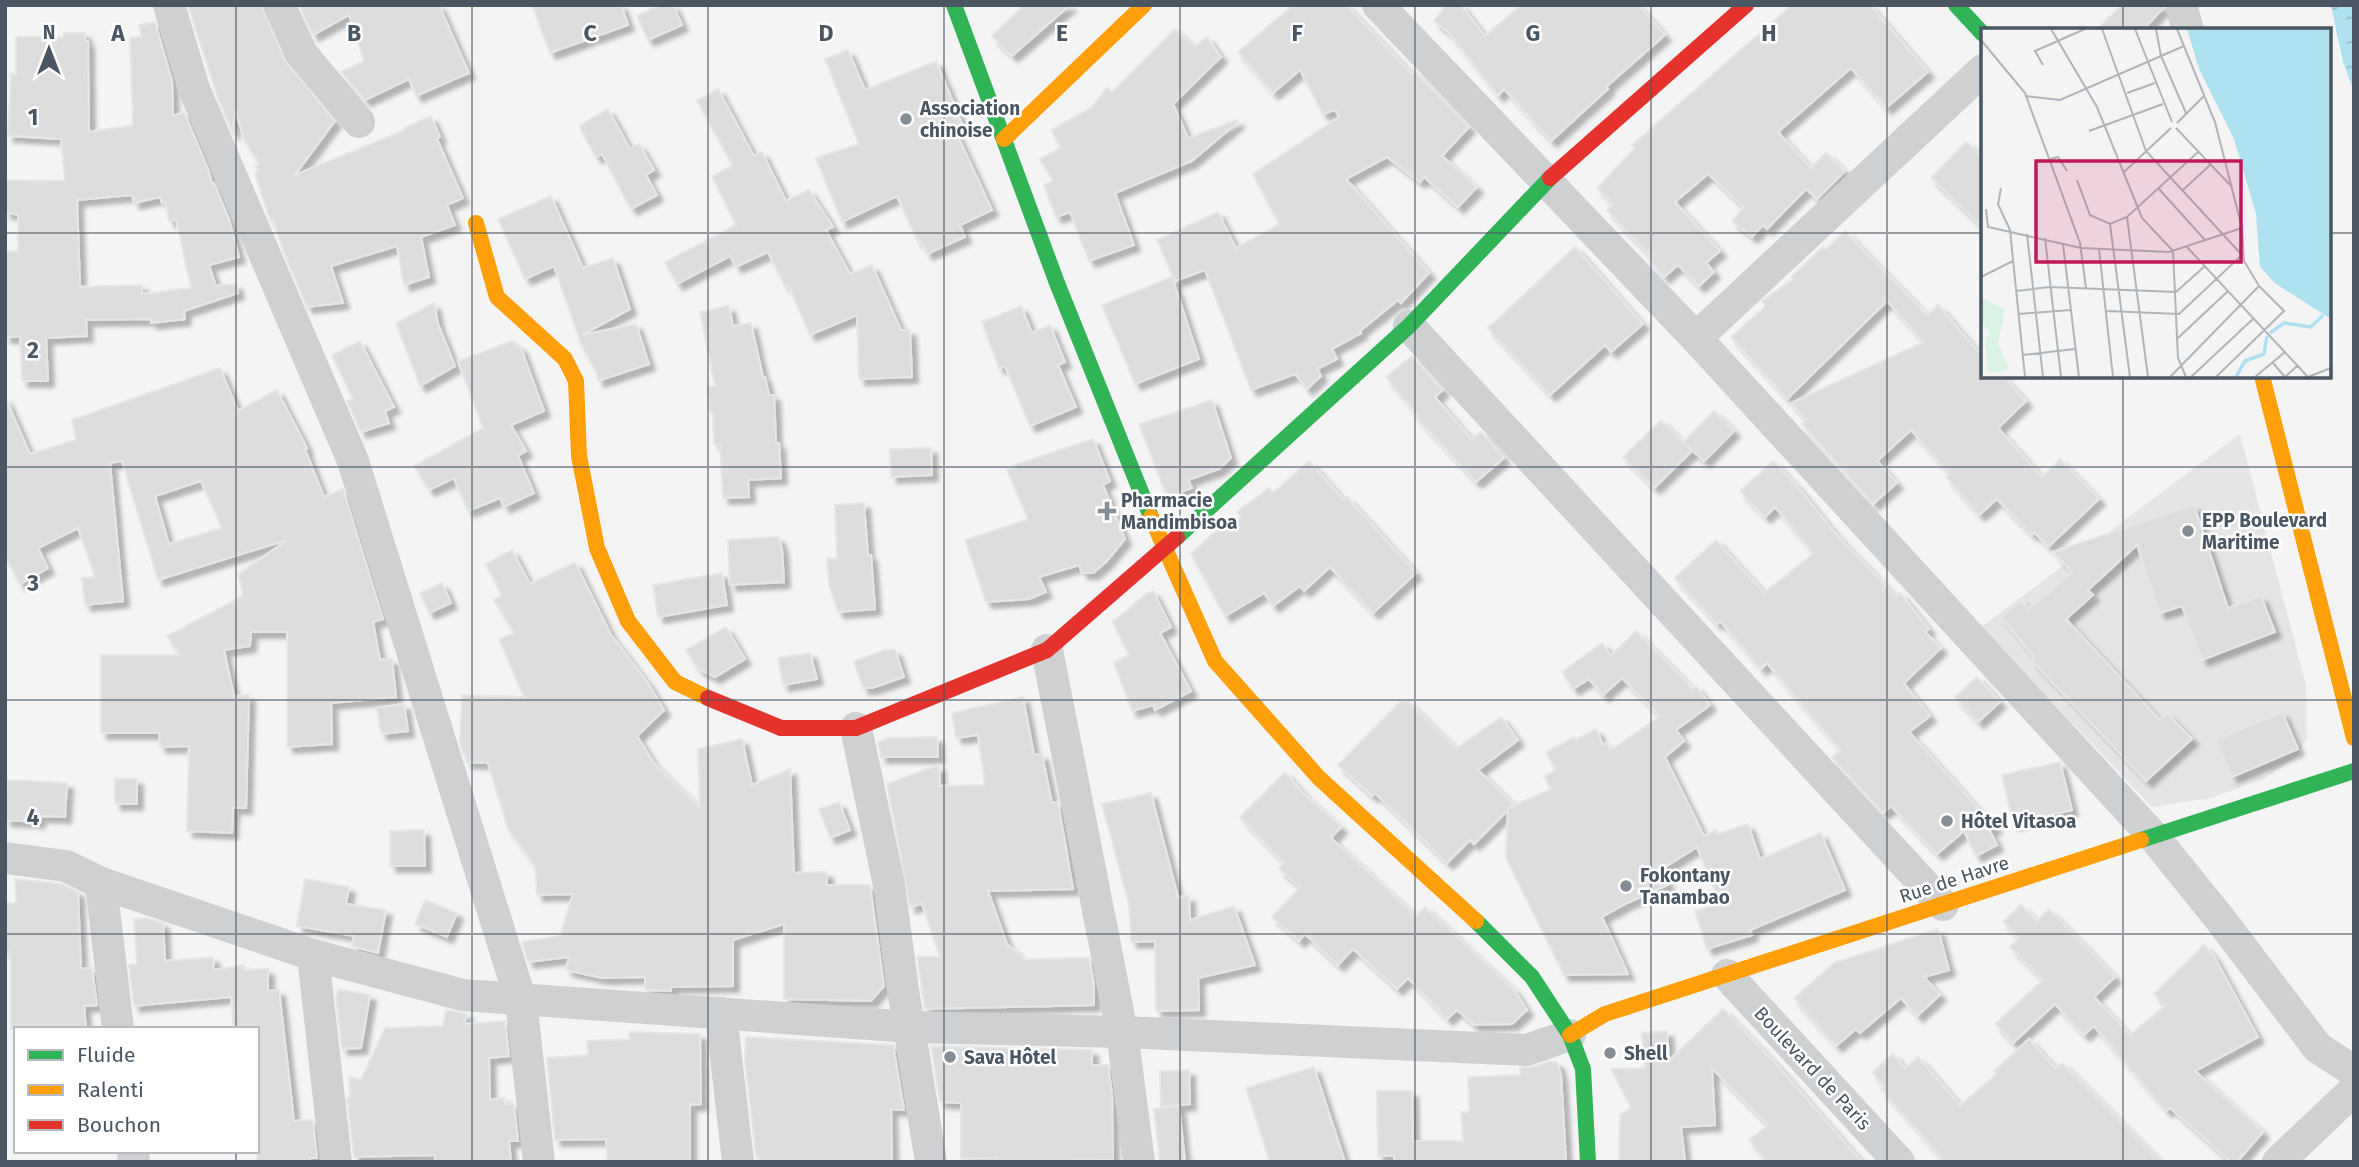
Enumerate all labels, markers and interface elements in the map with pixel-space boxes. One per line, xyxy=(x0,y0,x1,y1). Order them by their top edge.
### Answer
north arrow xyxy=(14,14,84,84)
text: A xyxy=(110,19,125,47)
text: B xyxy=(347,19,361,47)
text: C xyxy=(583,19,597,47)
text: D xyxy=(819,19,834,47)
text: E xyxy=(1056,19,1068,47)
text: F xyxy=(1291,19,1303,47)
text: G xyxy=(1526,19,1540,47)
text: H xyxy=(1761,19,1777,47)
text: N xyxy=(43,21,55,44)
inset map xyxy=(1981,28,2331,378)
place label: Association chinoise xyxy=(919,97,1020,142)
text: 1 xyxy=(28,103,38,131)
marker: Association chinoise xyxy=(898,111,914,127)
text: 2 xyxy=(27,336,39,364)
place label: Pharmacie Mandimbisoa xyxy=(1121,489,1237,534)
marker: Pharmacie Mandimbisoa xyxy=(1099,503,1115,519)
place label: EPP Boulevard Maritime xyxy=(2202,509,2327,554)
marker: EPP Boulevard Maritime xyxy=(2180,523,2196,539)
text: 3 xyxy=(26,569,39,597)
text: 4 xyxy=(27,803,40,831)
place label: Hôtel Vitasoa xyxy=(1961,810,2076,833)
marker: Hôtel Vitasoa xyxy=(1939,813,1955,829)
street label: Rue de Havre xyxy=(1896,851,2012,908)
place label: Fokontany Tanambao xyxy=(1640,864,1730,909)
marker: Fokontany Tanambao xyxy=(1618,878,1634,894)
street label: Boulevard de Paris xyxy=(1749,1002,1876,1135)
legend xyxy=(14,1027,259,1153)
text: Fluide xyxy=(77,1042,135,1068)
place label: Shell xyxy=(1624,1042,1668,1065)
marker: Shell xyxy=(1602,1045,1618,1061)
place label: Sava Hôtel xyxy=(964,1046,1056,1069)
marker: Sava Hôtel xyxy=(942,1049,958,1065)
text: Ralenti xyxy=(77,1077,144,1103)
text: Bouchon xyxy=(77,1112,161,1138)

